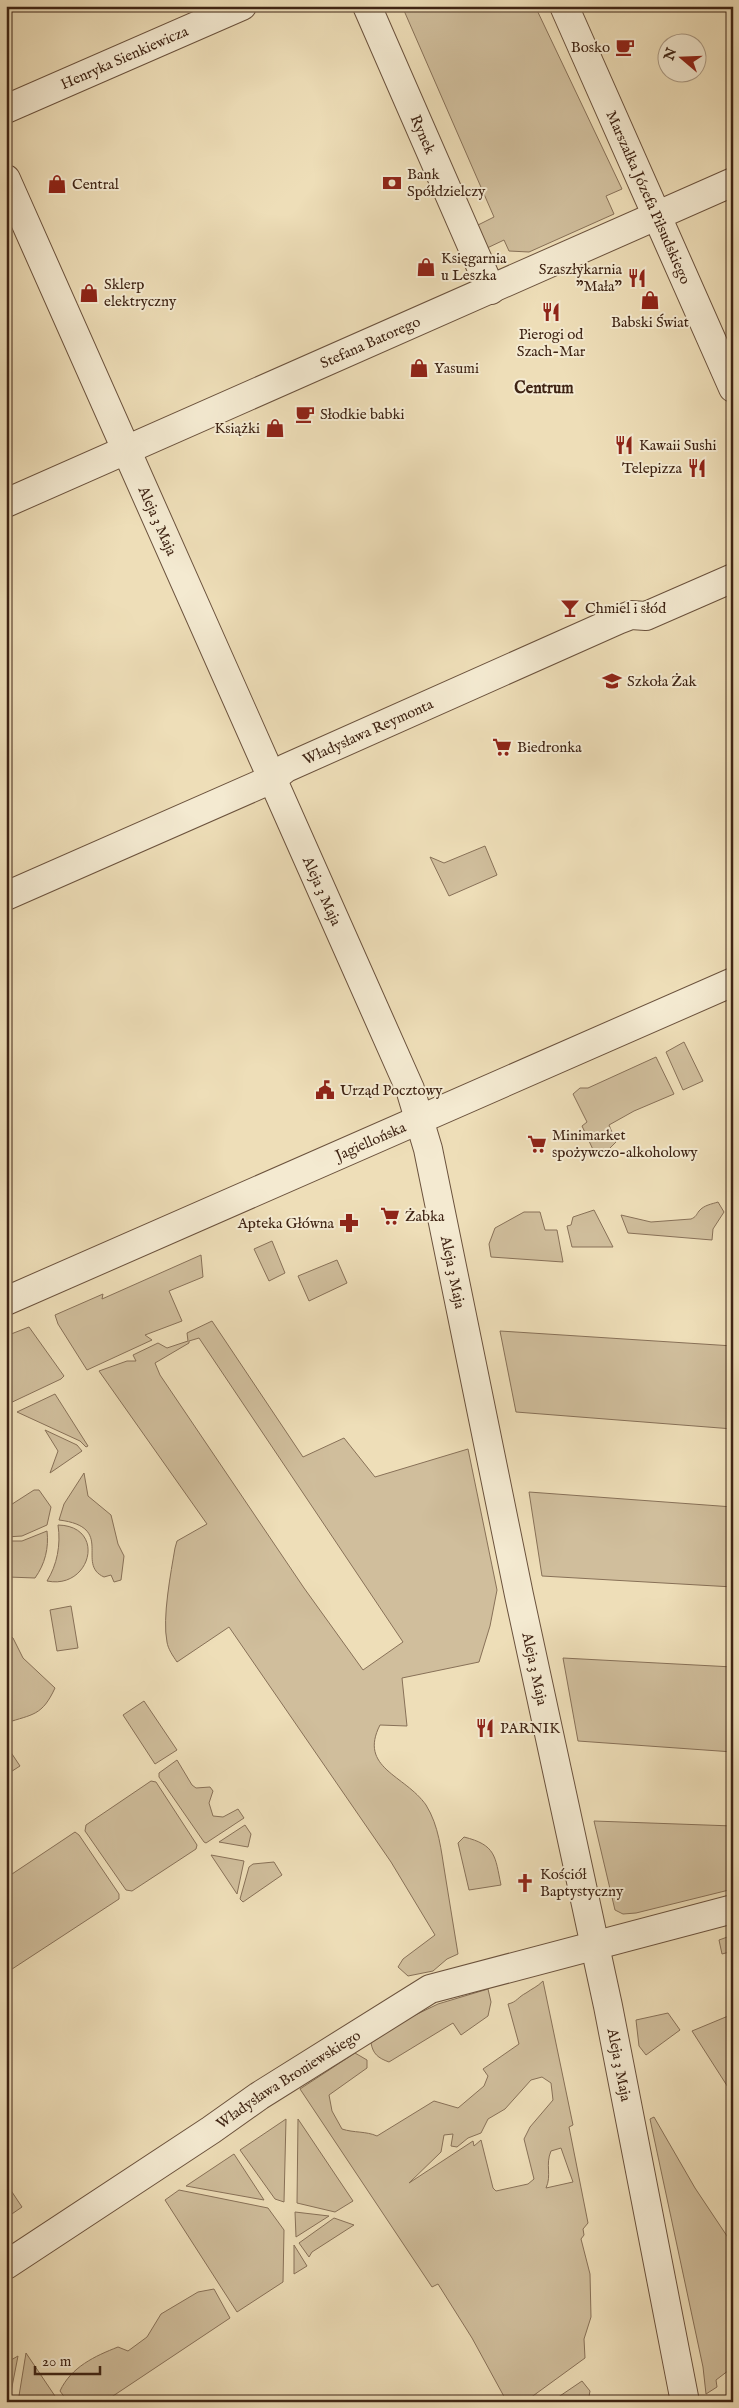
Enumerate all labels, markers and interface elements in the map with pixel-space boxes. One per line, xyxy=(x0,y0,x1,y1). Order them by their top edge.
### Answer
street label: Henryka Sienkiewicza xyxy=(58,22,192,94)
north arrow xyxy=(656,32,706,82)
cafe icon: Bosko xyxy=(614,36,636,58)
place label: Bosko xyxy=(571,38,610,57)
text: N xyxy=(660,45,681,64)
street label: Marszałka Józefa Piłsudskiego xyxy=(601,108,695,287)
street label: Rynek xyxy=(406,112,440,158)
place label: Bank Spółdzielczy xyxy=(407,165,486,201)
bank icon: Bank Spółdzielczy xyxy=(381,172,403,194)
shop icon: Central xyxy=(46,173,68,195)
place label: Central xyxy=(72,175,120,194)
place label: Księgarnia u Leszka xyxy=(441,249,507,285)
shop icon: Księgarnia u Leszka xyxy=(415,256,437,278)
place label: Szaszłykarnia "Mała" xyxy=(539,260,623,296)
restaurant icon: Szaszłykarnia "Mała" xyxy=(626,267,648,289)
place label: Sklerp elektryczny xyxy=(104,275,177,311)
shop icon: Sklerp elektryczny xyxy=(78,282,100,304)
shop icon: Babski Świat xyxy=(639,289,661,311)
restaurant icon: Pierogi od Szach-Mar xyxy=(540,301,562,323)
street label: Stefana Batorego xyxy=(317,312,423,373)
place label: Babski Świat xyxy=(611,313,689,332)
place label: Pierogi od Szach-Mar xyxy=(517,325,586,361)
shop icon: Yasumi xyxy=(408,357,430,379)
place label: Yasumi xyxy=(434,359,479,378)
district label: Centrum xyxy=(514,379,574,399)
cafe icon: Słodkie babki xyxy=(294,403,316,425)
place label: Słodkie babki xyxy=(320,405,404,424)
shop icon: Książki xyxy=(264,417,286,439)
place label: Książki xyxy=(214,419,260,438)
restaurant icon: Kawaii Sushi xyxy=(613,434,635,456)
place label: Kawaii Sushi xyxy=(639,436,717,455)
restaurant icon: Telepizza xyxy=(686,457,708,479)
place label: Telepizza xyxy=(622,459,683,478)
street label: Aleja 3 Maja xyxy=(133,482,181,559)
bar icon: Chmiel i słód xyxy=(559,597,581,619)
place label: Chmiel i słód xyxy=(585,599,667,618)
school or university icon: Szkoła Żak xyxy=(601,670,623,692)
place label: Szkoła Żak xyxy=(627,672,697,691)
street label: Władysława Reymonta xyxy=(300,694,437,769)
supermarket icon: Biedronka xyxy=(491,736,513,758)
place label: Biedronka xyxy=(517,738,582,757)
street label: Aleja 3 Maja xyxy=(298,853,346,929)
public building icon: Urząd Pocztowy xyxy=(314,1079,336,1101)
place label: Urząd Pocztowy xyxy=(340,1081,443,1100)
street label: Jagiellońska xyxy=(331,1118,409,1166)
place label: Minimarket spożywczo-alkoholowy xyxy=(552,1126,698,1162)
supermarket icon: Minimarket spożywczo-alkoholowy xyxy=(526,1133,548,1155)
supermarket icon: Żabka xyxy=(379,1205,401,1227)
place label: Żabka xyxy=(405,1207,445,1226)
pharmacy icon: Apteka Główna xyxy=(338,1212,360,1234)
place label: Apteka Główna xyxy=(237,1214,335,1233)
street label: Aleja 3 Maja xyxy=(436,1233,469,1311)
street label: Aleja 3 Maja xyxy=(517,1630,552,1708)
restaurant icon: PARNIK xyxy=(474,1717,496,1739)
place label: PARNIK xyxy=(500,1719,560,1738)
place label: Kościół Baptystyczny xyxy=(540,1865,624,1901)
church icon: Kościół Baptystyczny xyxy=(514,1872,536,1894)
street label: Władysława Broniewskiego xyxy=(213,2026,364,2133)
street label: Aleja 3 Maja xyxy=(602,2026,635,2104)
scale bar xyxy=(35,2343,100,2375)
text: 20 m xyxy=(42,2352,72,2371)

